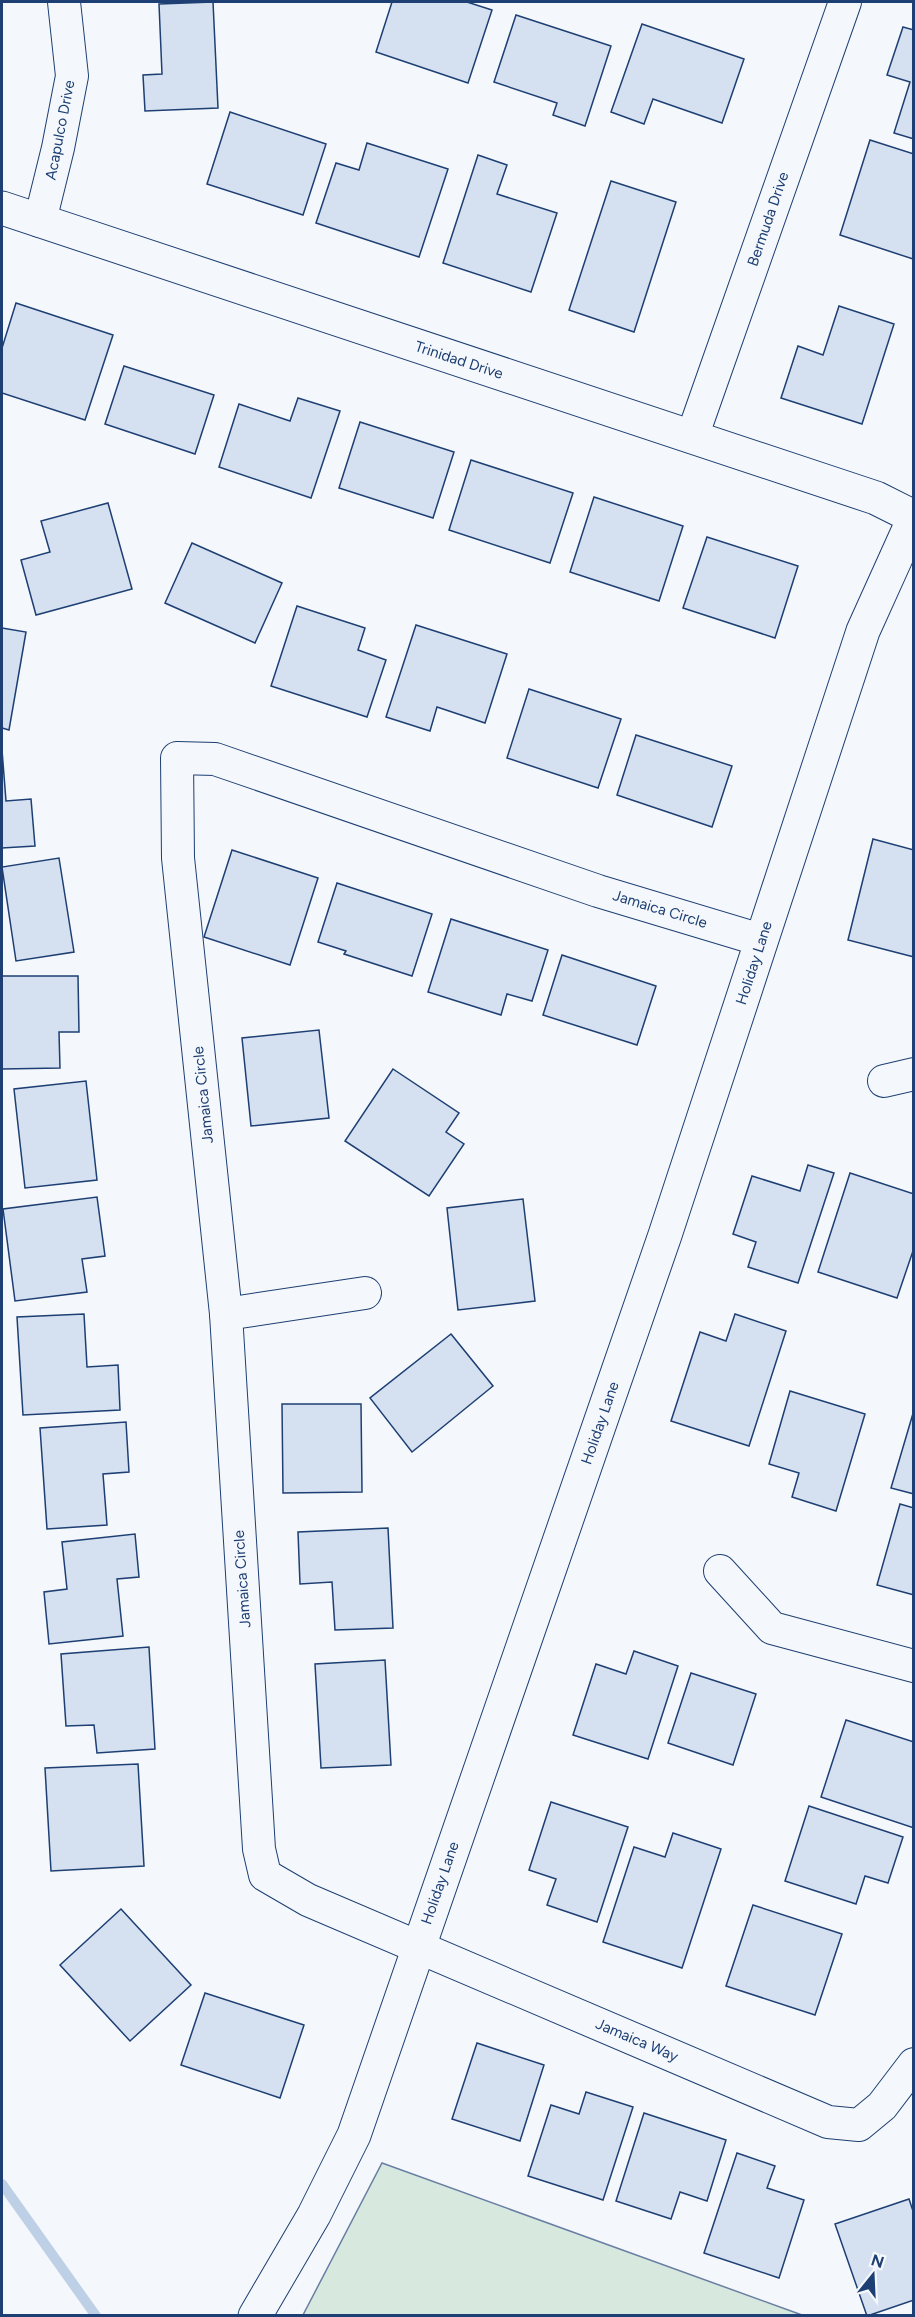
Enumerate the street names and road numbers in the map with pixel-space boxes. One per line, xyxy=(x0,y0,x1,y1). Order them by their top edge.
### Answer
street label: Acapulco Drive xyxy=(41,78,79,182)
street label: Bermuda Drive xyxy=(743,170,793,268)
street label: Trinidad Drive xyxy=(413,337,505,383)
street label: Jamaica Circle xyxy=(611,886,709,932)
street label: Holiday Lane xyxy=(732,919,776,1007)
street label: Jamaica Circle xyxy=(189,1045,217,1145)
street label: Holiday Lane xyxy=(577,1379,623,1467)
street label: Jamaica Circle xyxy=(230,1530,254,1628)
street label: Holiday Lane xyxy=(417,1839,463,1927)
street label: Jamaica Way xyxy=(593,2015,681,2066)

